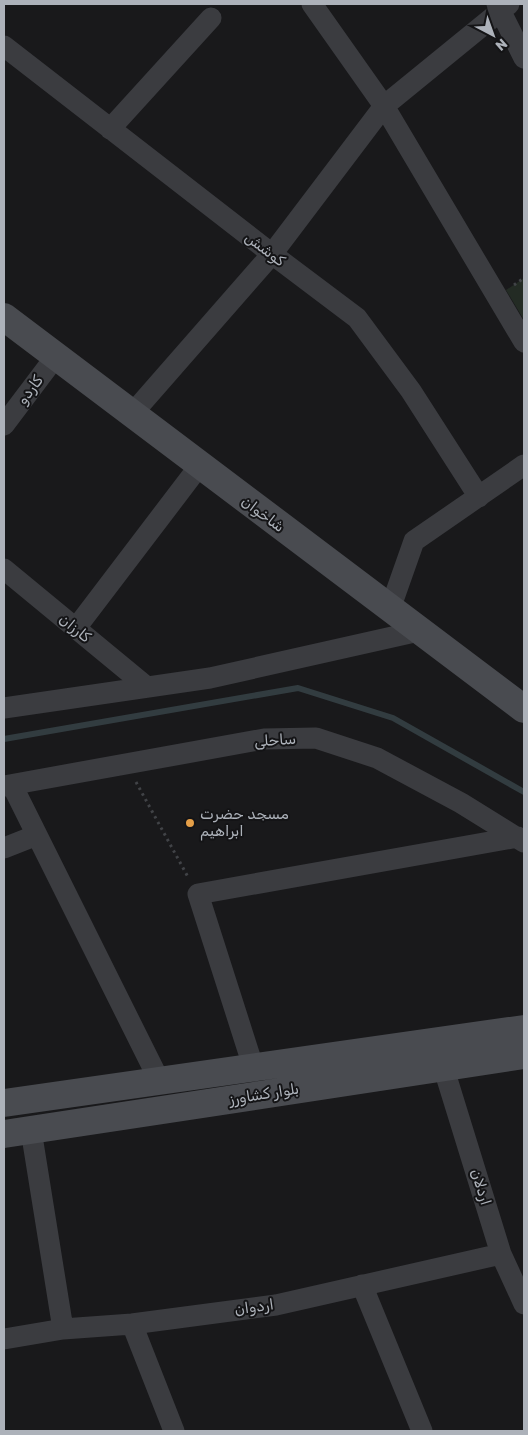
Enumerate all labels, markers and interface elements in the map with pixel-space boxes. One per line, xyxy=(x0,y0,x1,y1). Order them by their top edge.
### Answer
north arrow xyxy=(468,10,518,60)
text: N xyxy=(492,35,511,54)
street label: کوشش xyxy=(241,228,289,270)
street label: کاردو xyxy=(13,372,48,409)
street label: شاخوان xyxy=(238,492,288,536)
street label: کارزان xyxy=(56,610,95,646)
street label: ساحلی xyxy=(253,730,297,750)
place label: مسجد حضرت ابراهیم xyxy=(200,805,289,841)
marker: مسجد حضرت ابراهیم xyxy=(184,817,196,829)
street label: بلوار کشاورز xyxy=(227,1080,300,1110)
street label: اردلان xyxy=(467,1167,495,1207)
street label: اردوان xyxy=(233,1295,275,1320)

